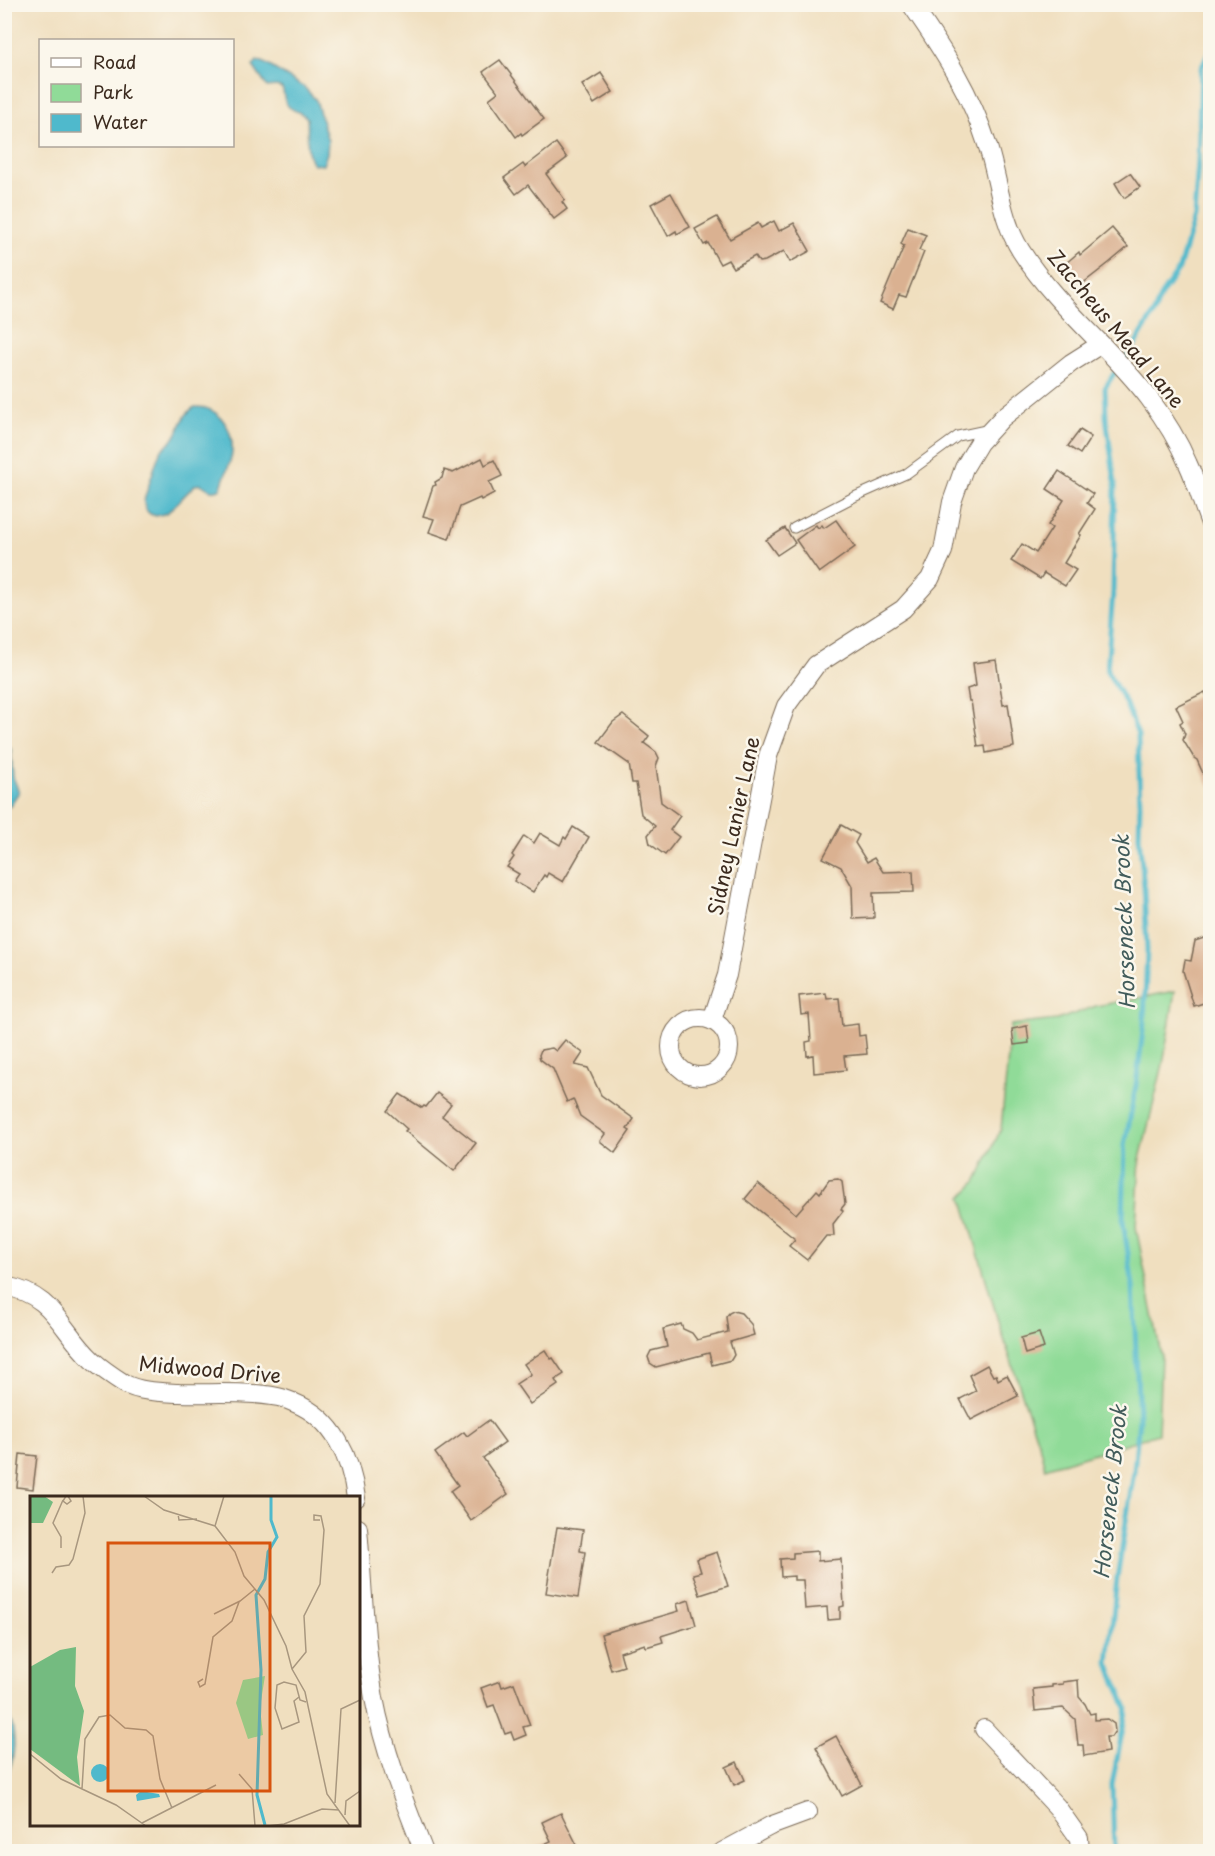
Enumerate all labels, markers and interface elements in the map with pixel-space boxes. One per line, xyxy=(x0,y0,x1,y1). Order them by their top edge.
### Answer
legend xyxy=(39,39,234,147)
text: Road xyxy=(93,48,137,75)
text: Park xyxy=(93,78,133,105)
text: Water xyxy=(93,108,148,135)
street label: Zaccheus Mead Lane xyxy=(1041,242,1192,414)
street label: Sidney Lanier Lane xyxy=(699,734,767,918)
water label: Horseneck Brook xyxy=(1104,833,1142,1010)
street label: Midwood Drive xyxy=(138,1348,282,1390)
water label: Horseneck Brook xyxy=(1084,1402,1134,1580)
inset map xyxy=(30,1496,360,1826)

